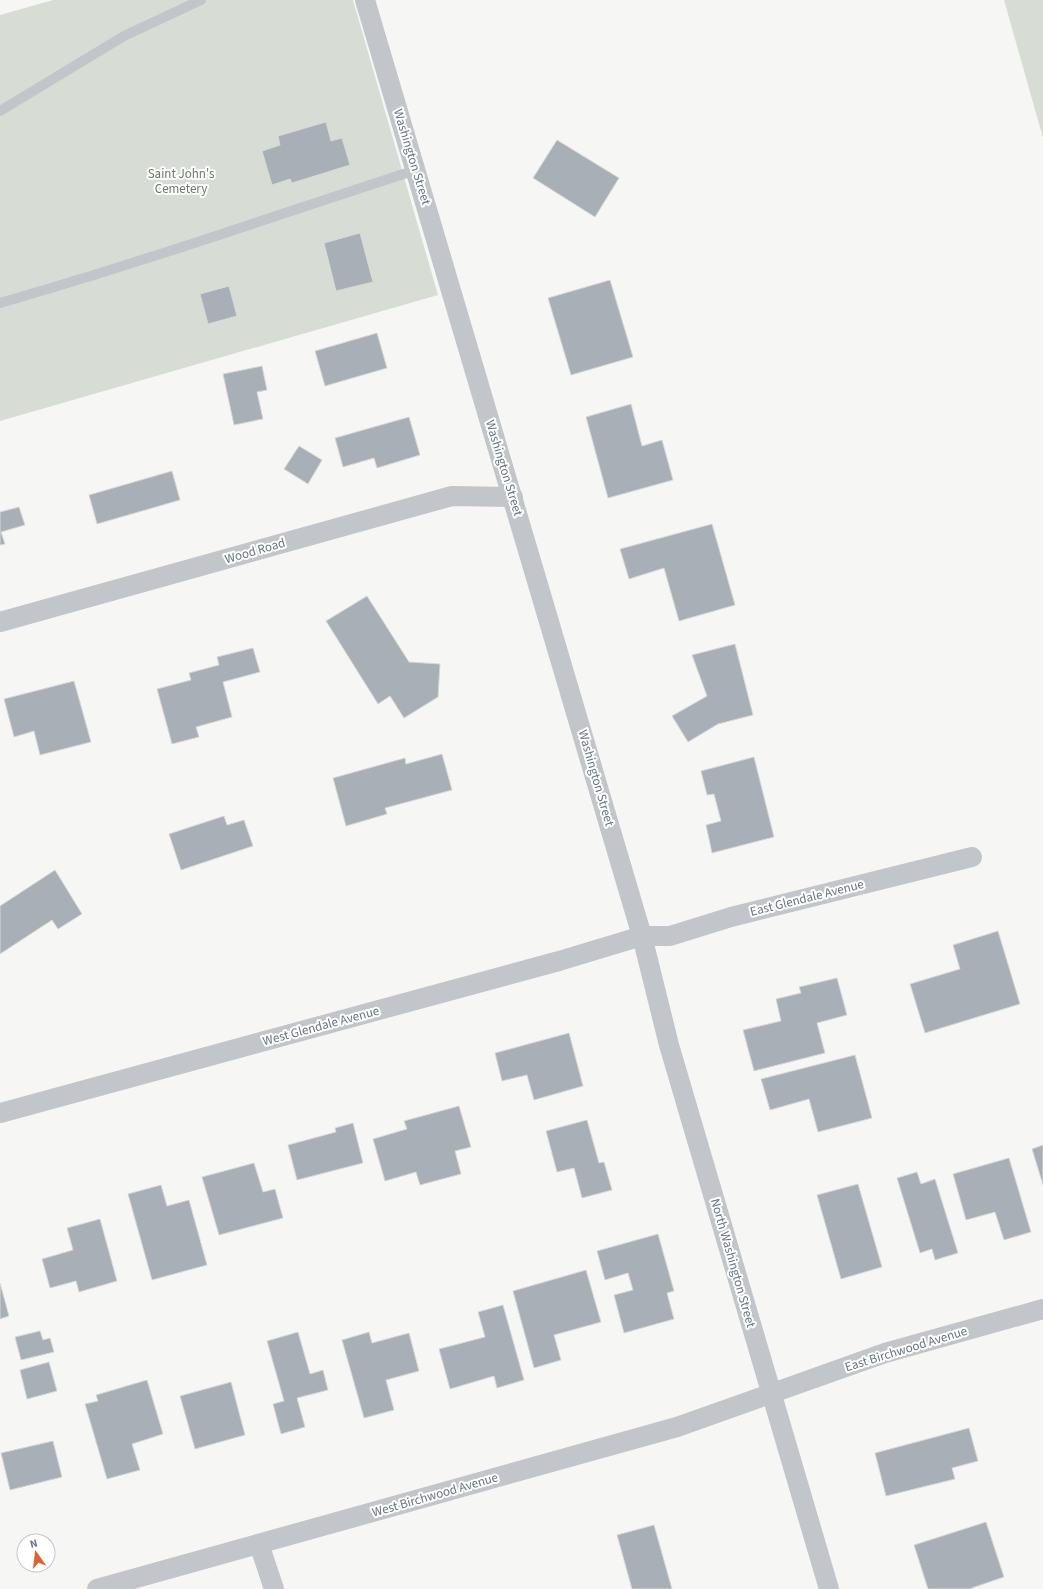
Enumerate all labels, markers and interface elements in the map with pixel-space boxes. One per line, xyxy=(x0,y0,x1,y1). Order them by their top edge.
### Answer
street label: Washington Street xyxy=(389,107,435,208)
park label: Saint John's Cemetery xyxy=(148,165,215,198)
street label: Washington Street xyxy=(481,418,527,519)
street label: Wood Road xyxy=(223,534,287,568)
street label: Washington Street xyxy=(574,728,619,829)
street label: East Glendale Avenue xyxy=(748,875,866,921)
street label: West Glendale Avenue xyxy=(261,1002,381,1050)
street label: North Washington Street xyxy=(706,1196,760,1330)
street label: East Birchwood Avenue xyxy=(843,1322,969,1376)
street label: West Birchwood Avenue xyxy=(370,1468,500,1522)
north arrow xyxy=(16,1533,56,1573)
text: N xyxy=(28,1536,39,1552)

